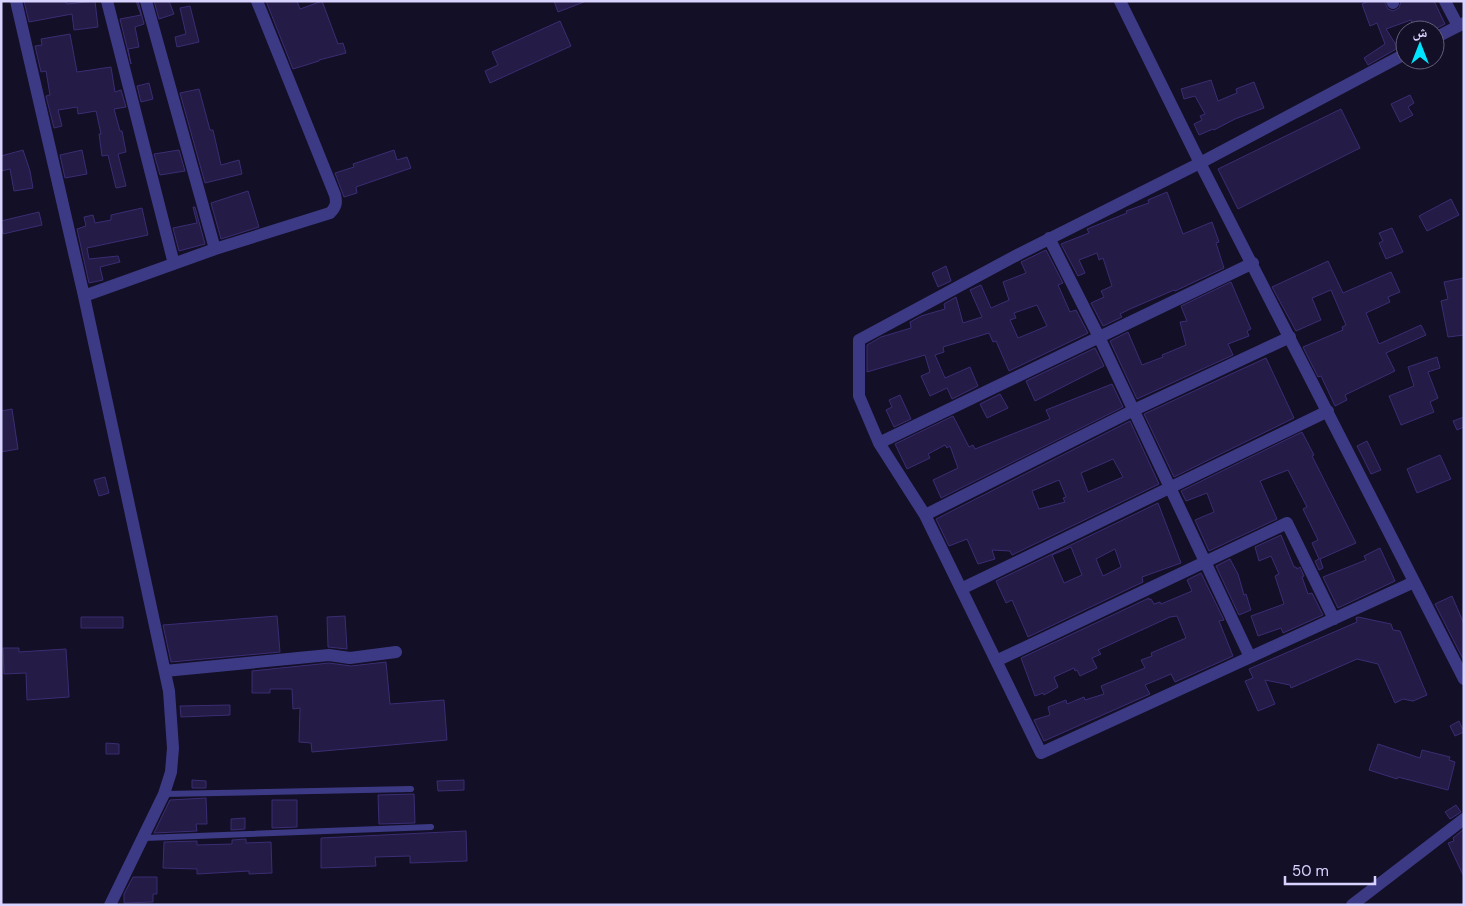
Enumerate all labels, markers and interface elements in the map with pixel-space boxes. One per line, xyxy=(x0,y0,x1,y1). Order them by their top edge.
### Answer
north arrow xyxy=(1395,20,1445,70)
text: ش xyxy=(1413,23,1428,41)
scale bar xyxy=(1285,854,1375,886)
text: 50 m xyxy=(1292,861,1329,881)

